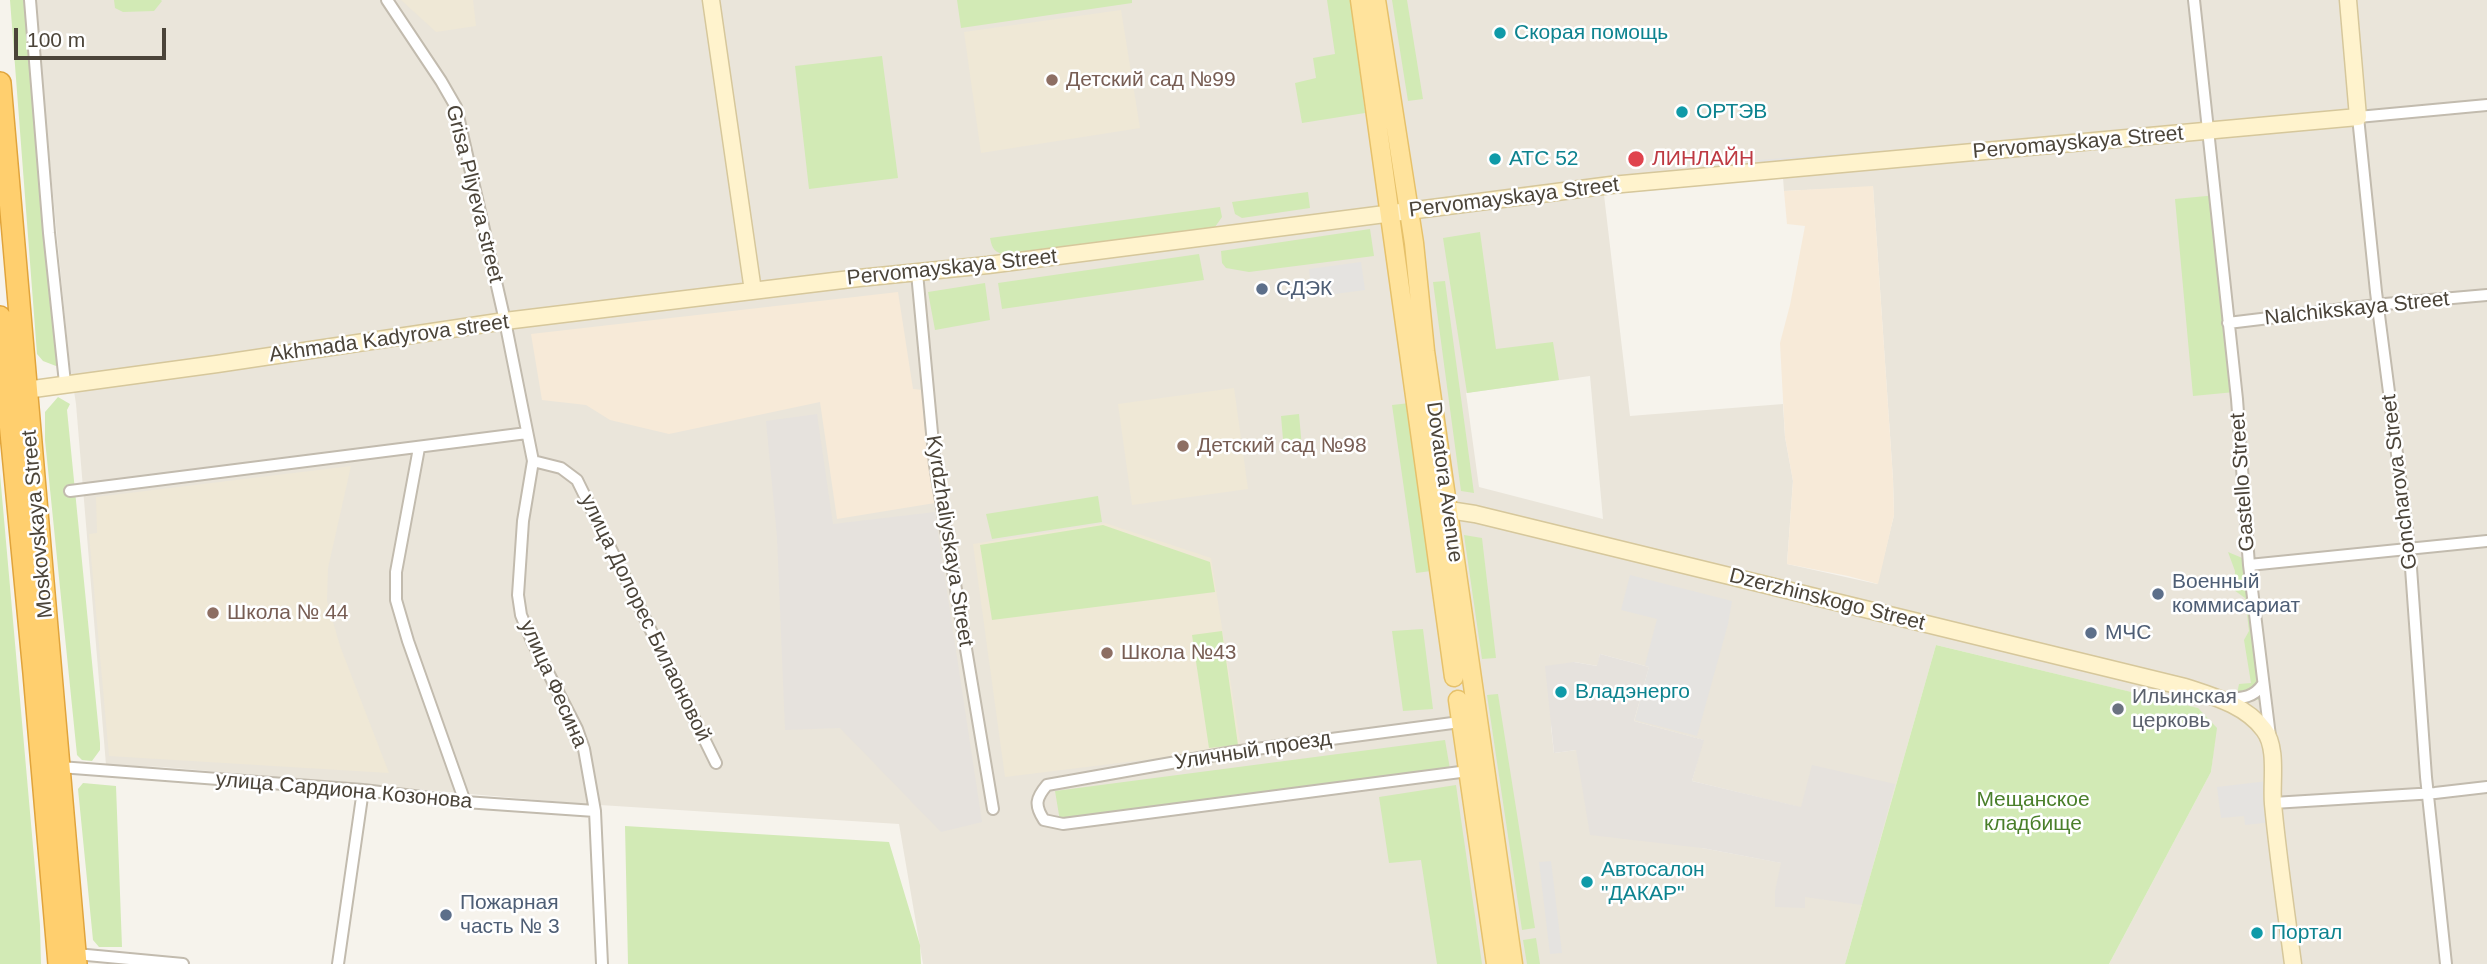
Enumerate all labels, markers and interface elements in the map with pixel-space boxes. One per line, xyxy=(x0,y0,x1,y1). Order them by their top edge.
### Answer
scale bar xyxy=(18,14,170,58)
place label: Скорая помощь xyxy=(1514,20,1668,46)
marker: Скорая помощь xyxy=(1492,25,1508,41)
text: 100 m xyxy=(27,28,85,51)
place label: Детский сад №99 xyxy=(1066,67,1236,93)
marker: Детский сад №99 xyxy=(1044,72,1060,88)
place label: ОРТЭВ xyxy=(1696,99,1767,125)
street label: Grisa Pliyeva street xyxy=(440,103,508,285)
marker: ОРТЭВ xyxy=(1674,104,1690,120)
street label: Pervomayskaya Street xyxy=(1972,121,2184,165)
place label: АТС 52 xyxy=(1509,146,1579,172)
place label: ЛИНЛАЙН xyxy=(1652,146,1754,172)
marker: ЛИНЛАЙН xyxy=(1626,149,1646,169)
marker: АТС 52 xyxy=(1487,151,1503,167)
street label: Pervomayskaya Street xyxy=(1408,173,1620,223)
street label: Pervomayskaya Street xyxy=(846,244,1058,292)
place label: СДЭК xyxy=(1276,276,1332,302)
marker: СДЭК xyxy=(1254,281,1270,297)
street label: Nalchikskaya Street xyxy=(2263,287,2451,331)
street label: Akhmada Kadyrova street xyxy=(268,310,510,368)
street label: Goncharova Street xyxy=(2377,393,2423,571)
street label: Dovatora Avenue xyxy=(1420,400,1468,564)
street label: Gastello Street xyxy=(2226,412,2260,552)
street label: Moskovskaya Street xyxy=(17,429,59,619)
place label: Детский сад №98 xyxy=(1197,433,1367,459)
street label: Kyrdzhaliyskaya Street xyxy=(920,434,978,648)
marker: Детский сад №98 xyxy=(1175,438,1191,454)
street label: улица Долорес Билаоновой xyxy=(574,490,716,746)
street label: Dzerzhinskogo Street xyxy=(1727,563,1927,637)
place label: Военный коммисариат xyxy=(2172,569,2300,619)
marker: Военный коммисариат xyxy=(2150,586,2166,602)
place label: Школа № 44 xyxy=(227,600,348,626)
marker: Школа № 44 xyxy=(205,605,221,621)
street label: улица Фесина xyxy=(514,616,592,752)
place label: МЧС xyxy=(2105,620,2151,646)
marker: МЧС xyxy=(2083,625,2099,641)
place label: Школа №43 xyxy=(1121,640,1237,666)
marker: Школа №43 xyxy=(1099,645,1115,661)
place label: Владэнерго xyxy=(1575,679,1690,705)
marker: Владэнерго xyxy=(1553,684,1569,700)
place label: Ильинская церковь xyxy=(2132,684,2237,734)
marker: Ильинская церковь xyxy=(2110,701,2126,717)
street label: Уличный проезд xyxy=(1173,726,1333,776)
street label: улица Сардиона Козонова xyxy=(215,767,473,815)
park label: Мещанское кладбище xyxy=(1976,787,2090,837)
place label: Автосалон "ДАКАР" xyxy=(1601,857,1705,907)
marker: Автосалон "ДАКАР" xyxy=(1579,874,1595,890)
place label: Пожарная часть № 3 xyxy=(460,890,560,940)
marker: Пожарная часть № 3 xyxy=(438,907,454,923)
place label: Портал xyxy=(2271,920,2342,946)
marker: Портал xyxy=(2249,925,2265,941)

